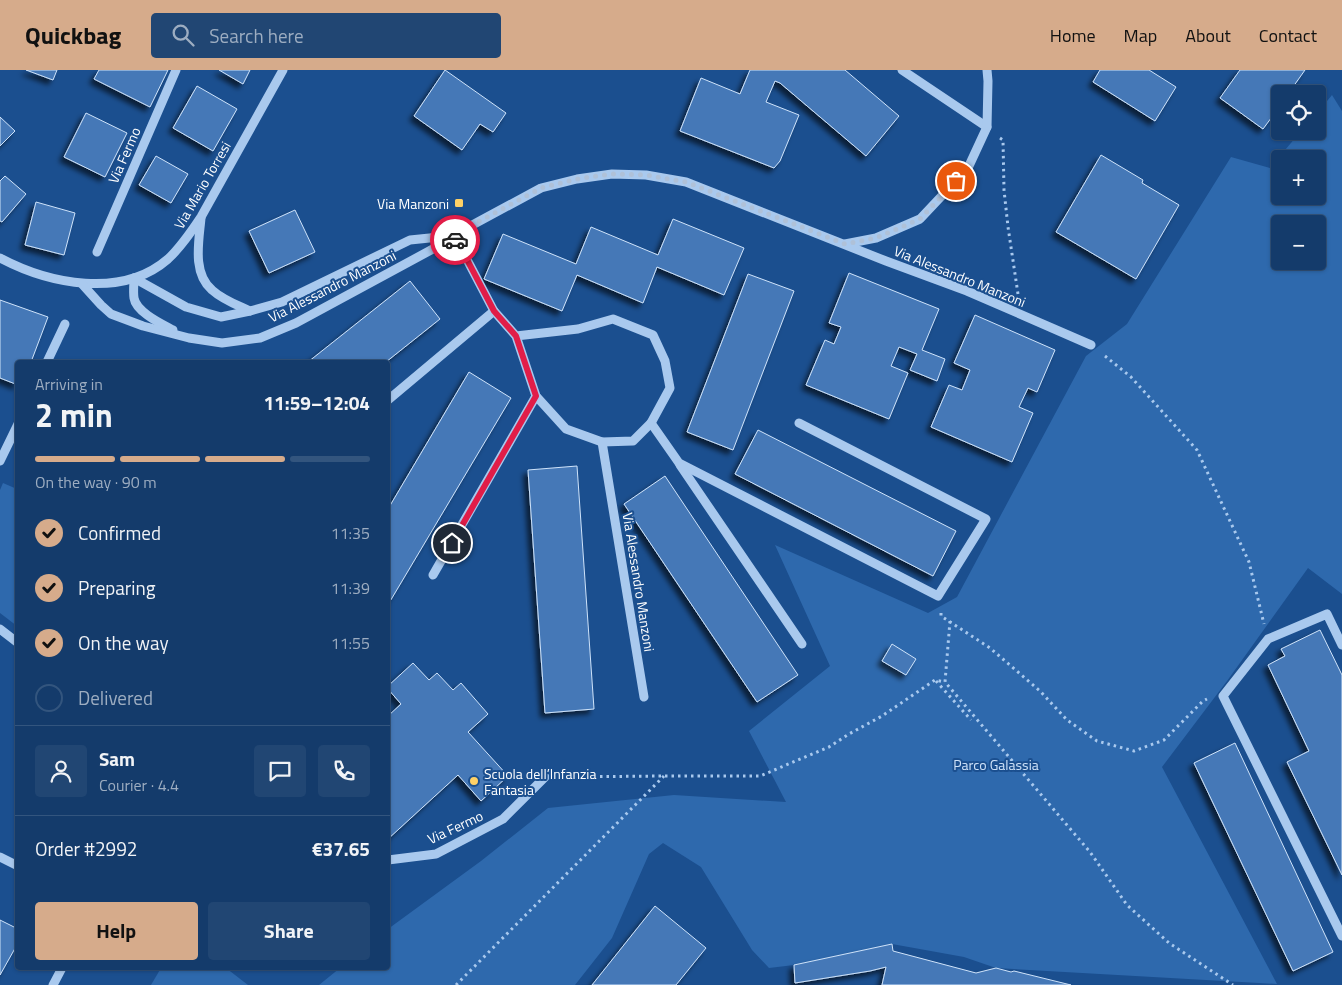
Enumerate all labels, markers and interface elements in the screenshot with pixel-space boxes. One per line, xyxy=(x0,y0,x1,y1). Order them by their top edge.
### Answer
search box xyxy=(151,13,501,58)
text: Quickbag xyxy=(25,17,121,53)
icon: search xyxy=(169,21,197,49)
text: Search here xyxy=(209,21,304,50)
text: Home xyxy=(1050,22,1096,49)
text: Map xyxy=(1124,22,1157,49)
text: About xyxy=(1185,22,1231,49)
text: Contact xyxy=(1259,22,1317,49)
map controls xyxy=(1271,85,1326,270)
button: locate xyxy=(1271,85,1326,140)
street label: Via Fermo xyxy=(102,124,146,186)
street label: Via Mario Torresi xyxy=(168,137,236,233)
button: + xyxy=(1271,150,1326,205)
pin xyxy=(935,160,977,202)
icon: bag xyxy=(942,167,970,195)
place label: Via Manzoni xyxy=(377,193,449,214)
marker: Via Manzoni xyxy=(453,197,465,209)
courier xyxy=(430,215,480,265)
button: − xyxy=(1271,215,1326,270)
icon: car xyxy=(441,226,469,254)
street label: Via Alessandro Manzoni xyxy=(891,240,1029,312)
street label: Via Alessandro Manzoni xyxy=(265,245,399,327)
text: Arriving in xyxy=(35,372,103,396)
text: 11:59–12:04 xyxy=(263,388,370,417)
text: 2 min xyxy=(35,391,113,439)
text: On the way · 90 m xyxy=(35,470,157,494)
street label: Via Alessandro Manzoni xyxy=(618,511,660,653)
text: Confirmed xyxy=(78,518,161,547)
icon: check xyxy=(35,519,63,547)
text: 11:35 xyxy=(331,521,370,545)
pin xyxy=(431,522,473,564)
icon: home xyxy=(438,529,466,557)
text: Preparing xyxy=(78,573,155,602)
icon: check xyxy=(35,574,63,602)
text: 11:39 xyxy=(331,576,370,600)
text: On the way xyxy=(78,628,169,657)
icon: check xyxy=(35,629,63,657)
text: 11:55 xyxy=(331,631,370,655)
text: Delivered xyxy=(78,683,153,712)
text: Sam xyxy=(99,744,135,773)
button: person xyxy=(35,745,87,797)
button: chat xyxy=(254,745,306,797)
button: phone xyxy=(318,745,370,797)
park label: Parco Galassia xyxy=(953,754,1039,775)
place label: Scuola dell’Infanzia Fantasia xyxy=(484,763,596,800)
text: Courier · 4.4 xyxy=(99,773,179,797)
marker: Scuola dell’Infanzia Fantasia xyxy=(468,775,480,787)
street label: Via Fermo xyxy=(424,805,486,849)
text: Order #2992 xyxy=(35,834,137,863)
text: €37.65 xyxy=(312,834,370,863)
button: Help xyxy=(35,902,198,960)
button: Share xyxy=(208,902,370,960)

